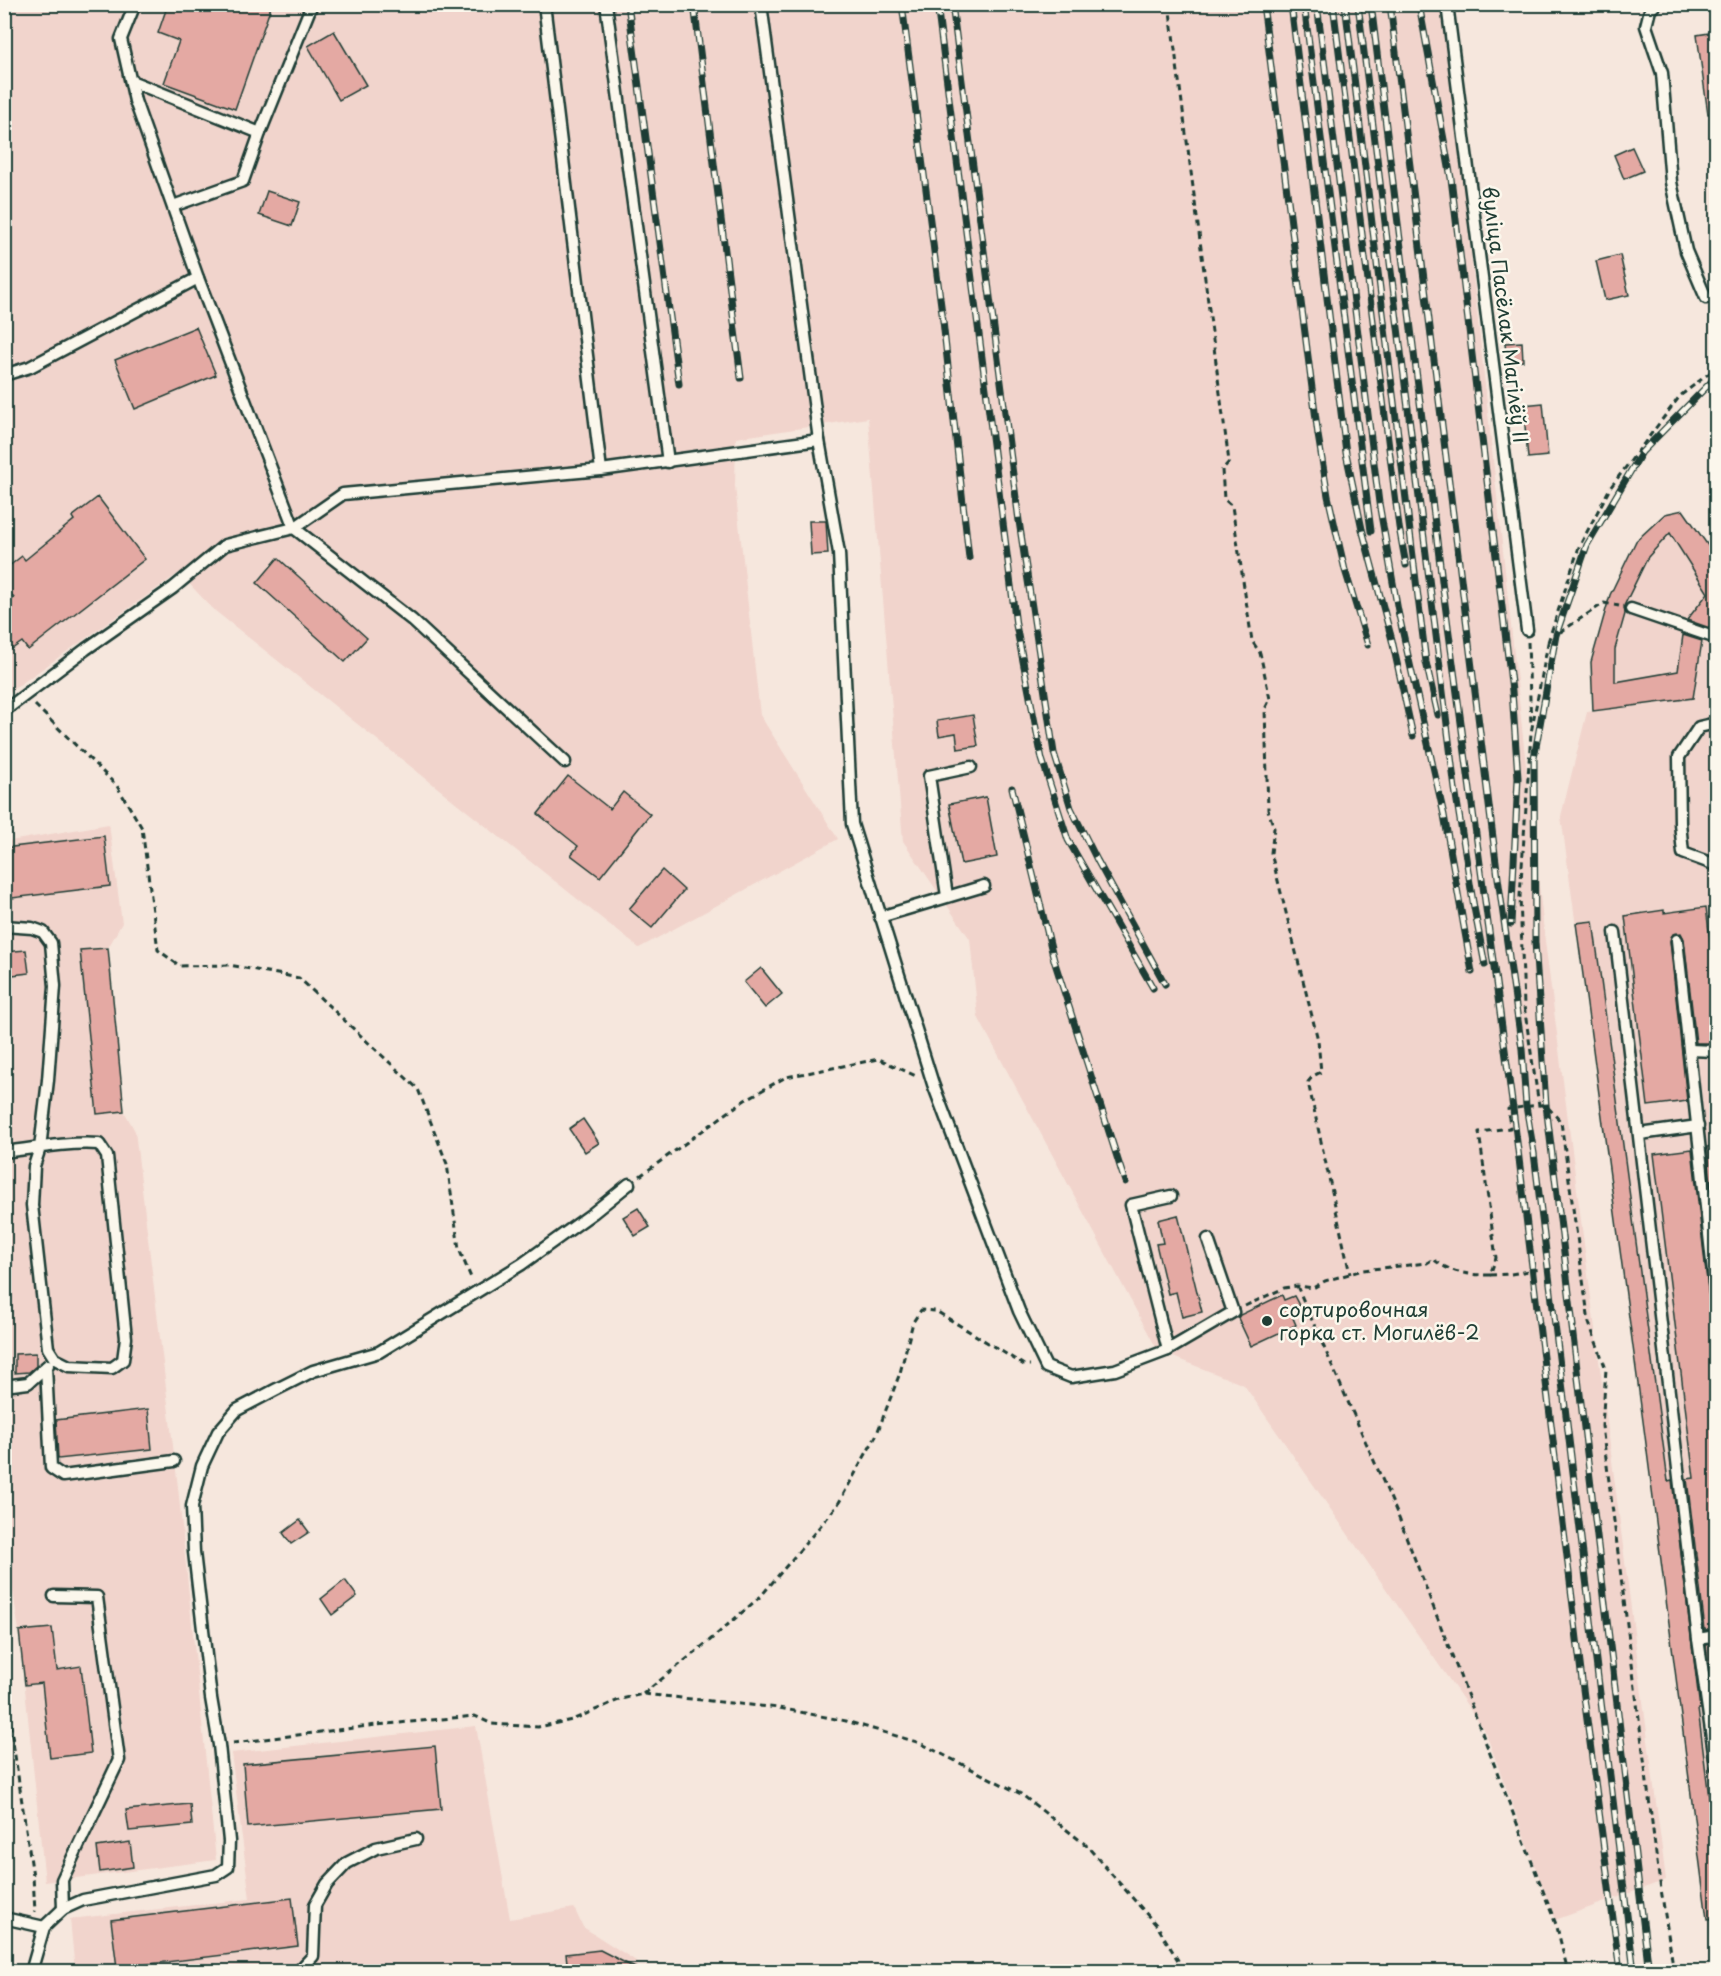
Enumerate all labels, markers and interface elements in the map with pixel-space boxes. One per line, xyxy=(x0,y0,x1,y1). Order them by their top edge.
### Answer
street label: вуліца Пасёлак Магілёў II xyxy=(1475,185,1537,445)
place label: сортировочная горка ст. Могилёв-2 xyxy=(1279,1294,1479,1347)
marker: сортировочная горка ст. Могилёв-2 xyxy=(1260,1314,1274,1328)

